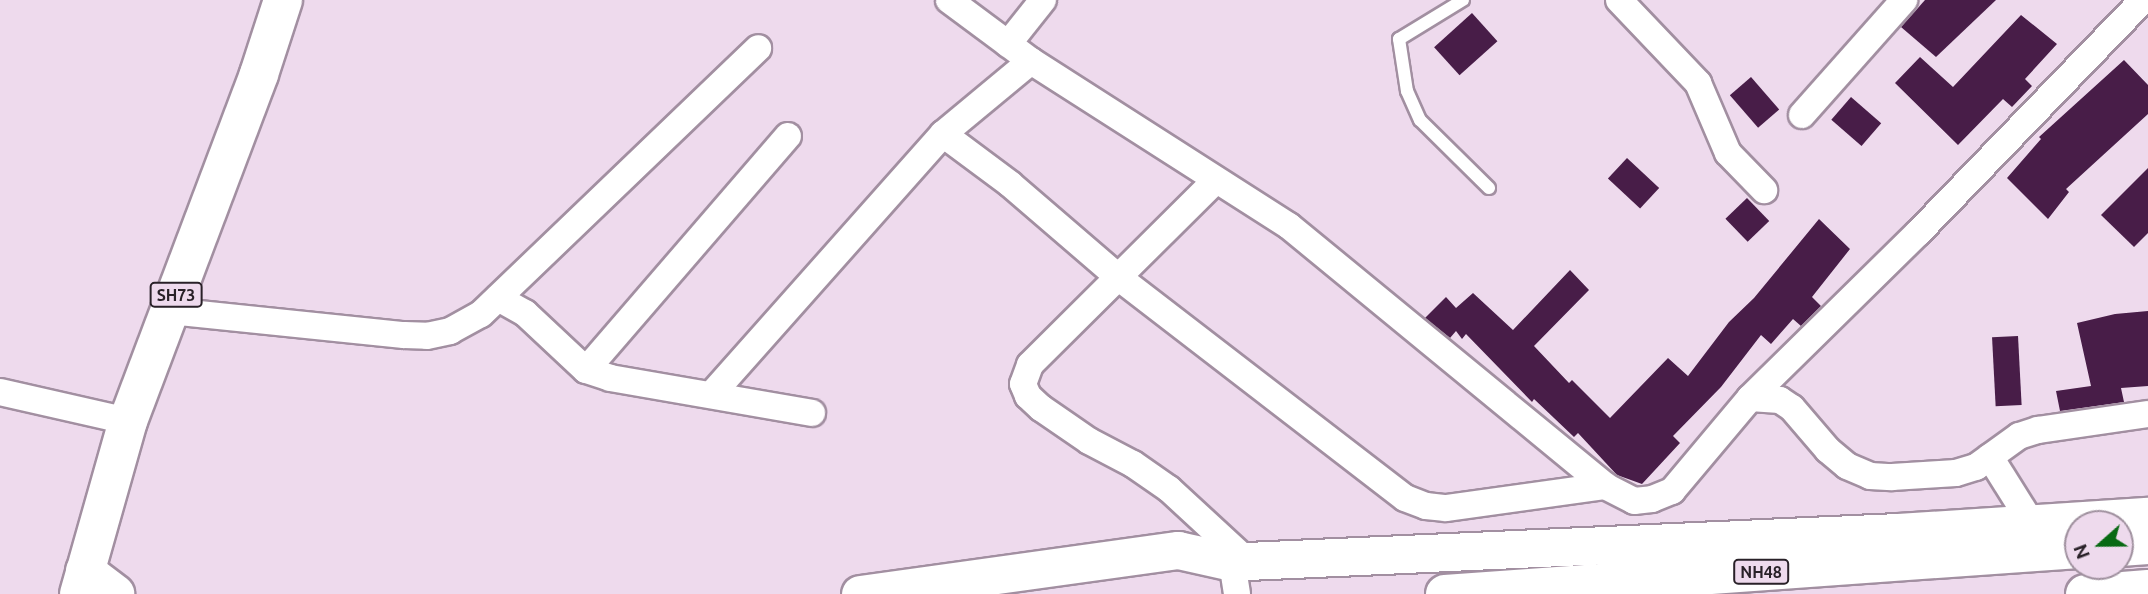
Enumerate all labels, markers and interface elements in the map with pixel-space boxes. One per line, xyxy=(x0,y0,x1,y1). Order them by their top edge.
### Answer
road number: SH73 xyxy=(148,282,204,308)
north arrow xyxy=(2064,510,2134,580)
text: N xyxy=(2068,541,2094,562)
road number: NH48 xyxy=(1733,559,1789,584)

